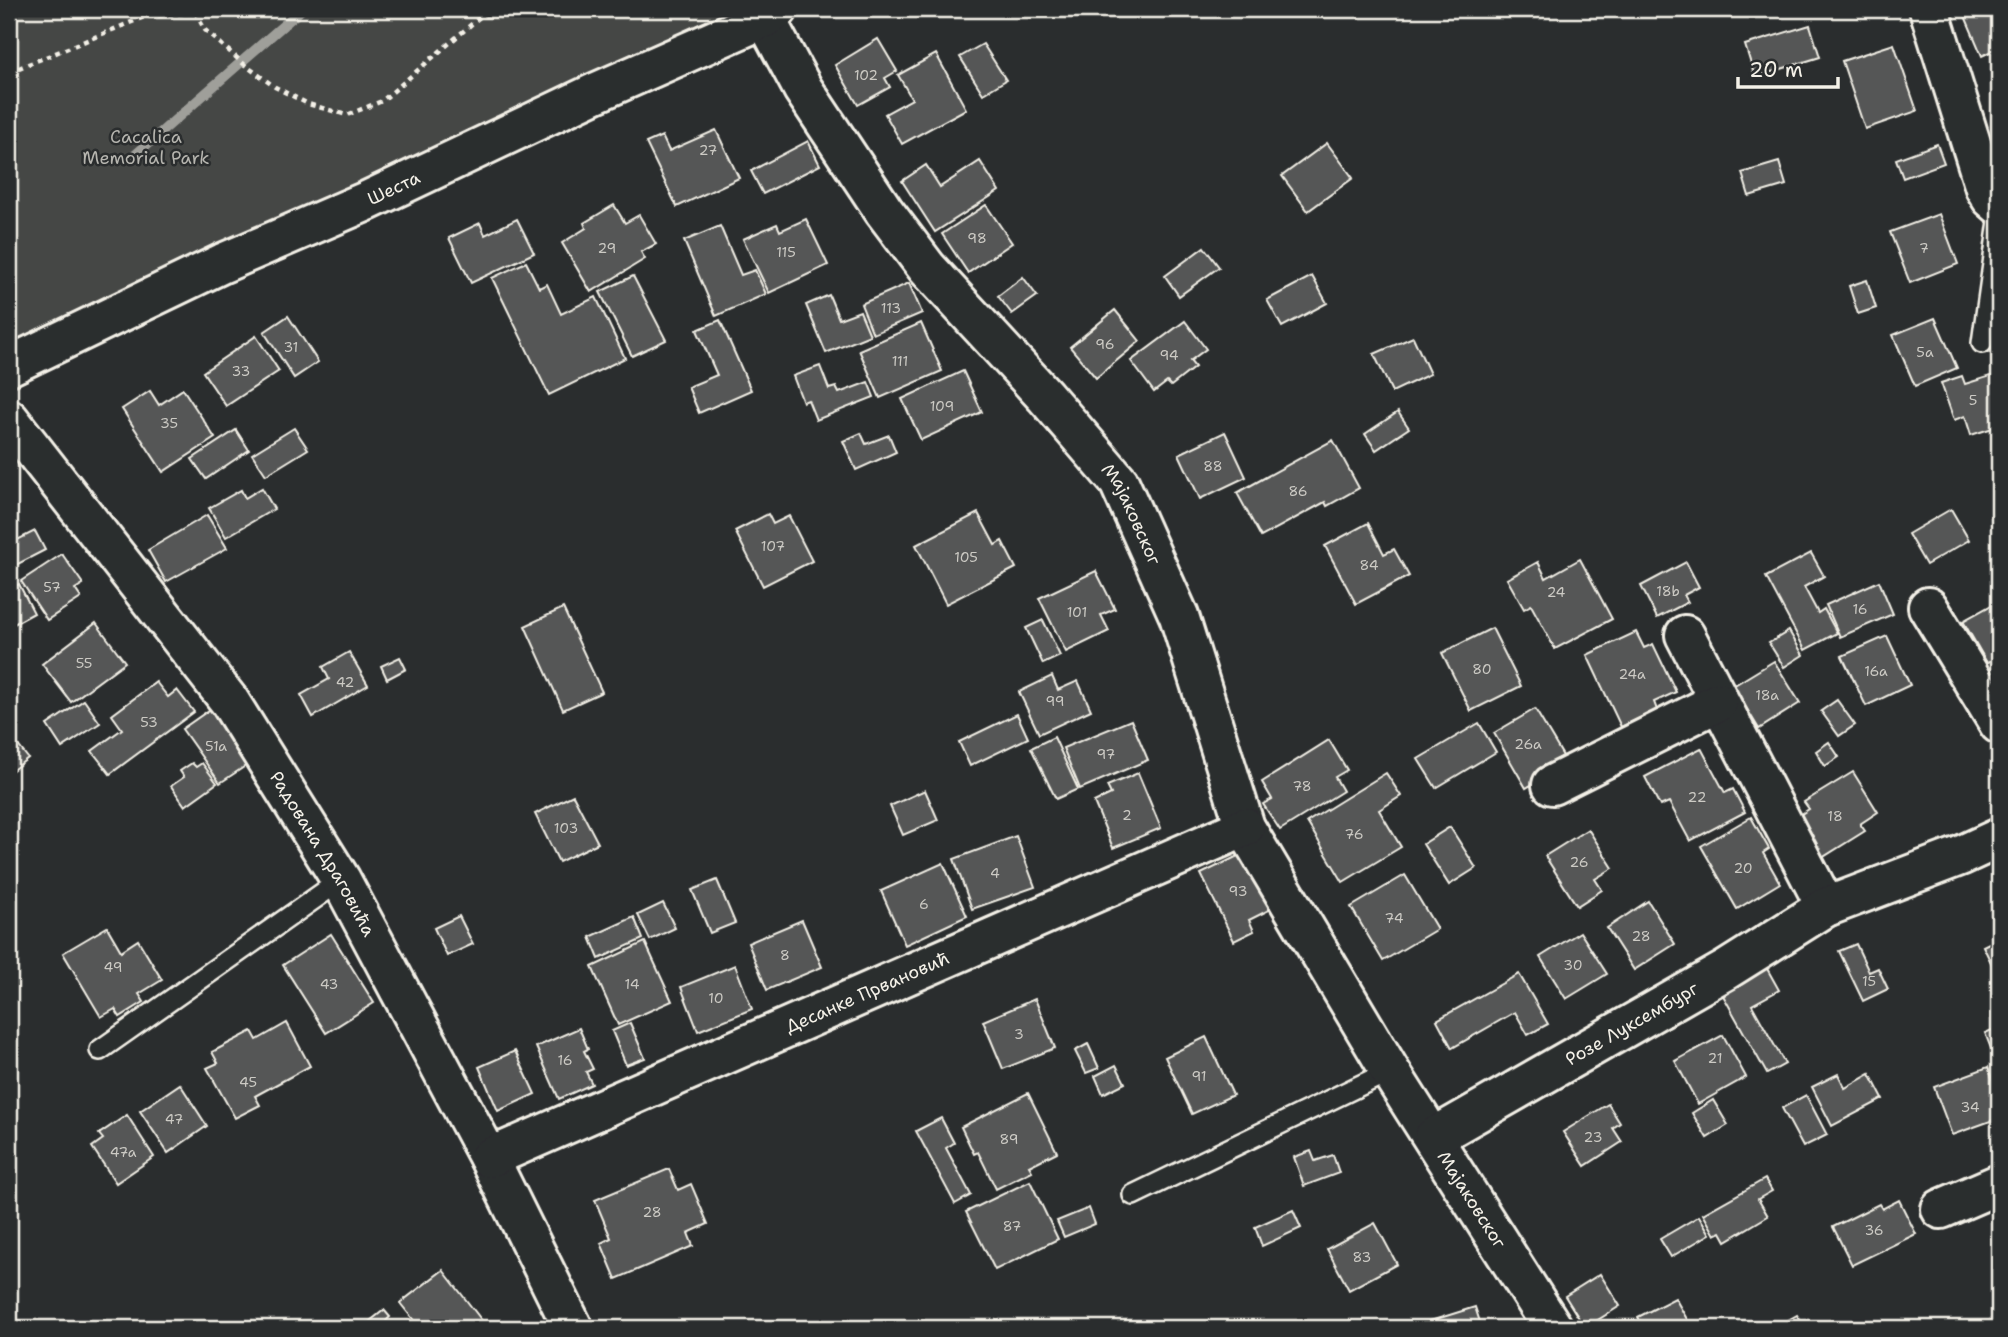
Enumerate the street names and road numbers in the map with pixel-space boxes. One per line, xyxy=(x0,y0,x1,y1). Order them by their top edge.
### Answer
street label: Шеста xyxy=(364,166,424,211)
street label: Мајаковског xyxy=(1096,458,1167,569)
street label: Радована Драговића xyxy=(264,767,381,941)
street label: Десанке Првановић xyxy=(782,946,953,1039)
street label: Розе Луксембург xyxy=(1561,976,1703,1071)
street label: Мајаковског xyxy=(1432,1146,1511,1253)

